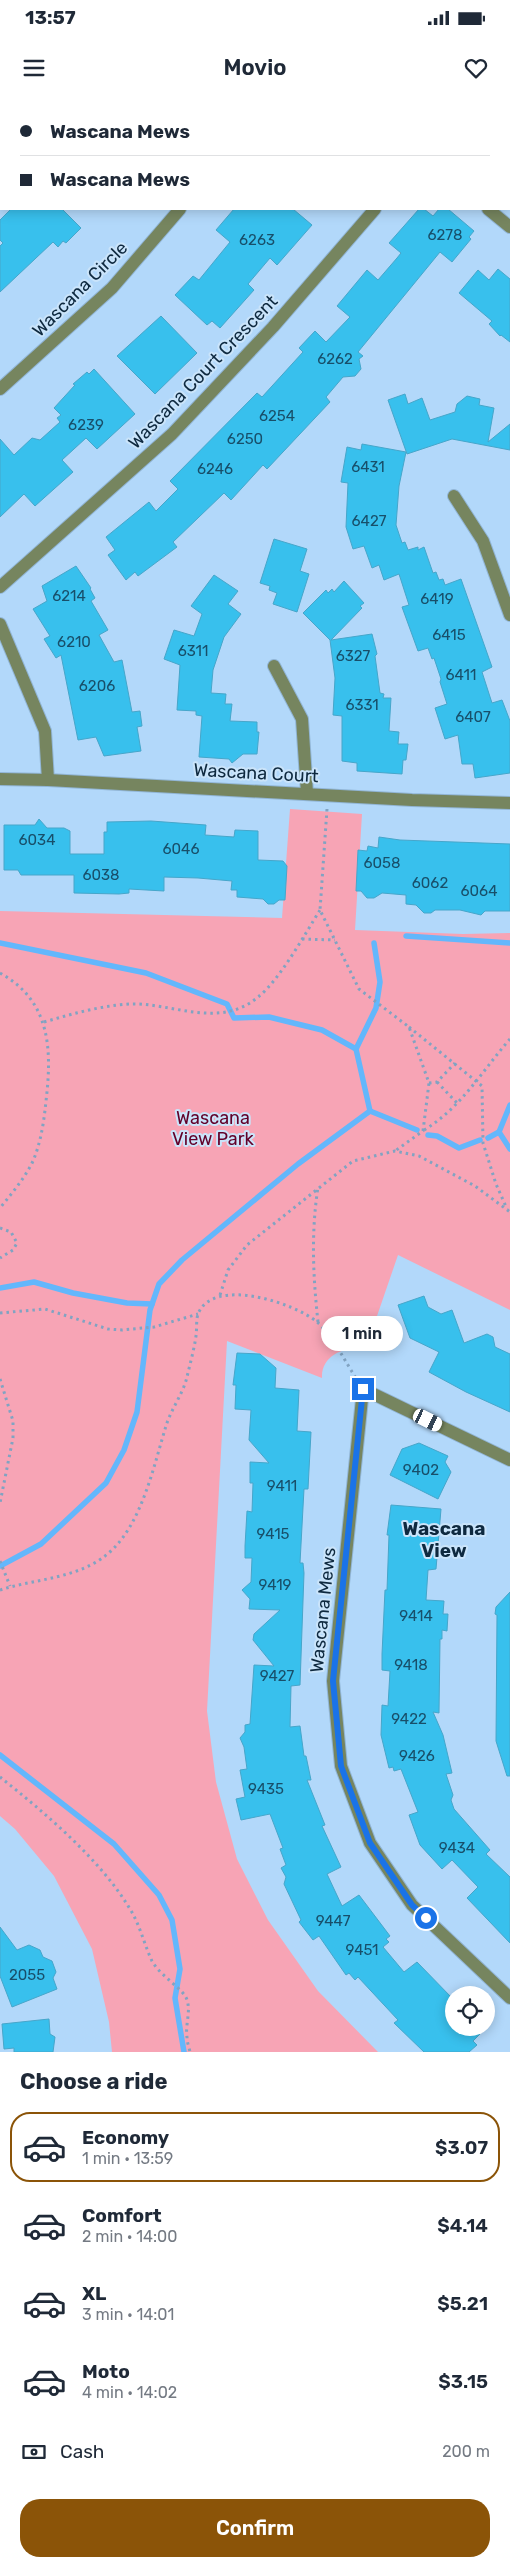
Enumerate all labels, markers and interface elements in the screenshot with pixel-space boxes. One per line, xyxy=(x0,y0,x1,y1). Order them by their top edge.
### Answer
text: 13:57 xyxy=(25,6,76,29)
icon: menu xyxy=(20,54,48,82)
text: Movio xyxy=(224,54,286,81)
icon: heart xyxy=(462,54,490,82)
text: Wascana Mews xyxy=(50,120,190,143)
text: Wascana Mews xyxy=(50,168,190,191)
house number: 6278 xyxy=(427,226,463,244)
house number: 6263 xyxy=(239,231,275,249)
street label: Wascana Circle xyxy=(28,237,132,341)
street label: Wascana Court Crescent xyxy=(124,290,282,454)
house number: 6262 xyxy=(317,350,353,368)
house number: 6254 xyxy=(259,407,295,425)
house number: 6239 xyxy=(68,416,104,434)
house number: 6250 xyxy=(227,430,263,448)
house number: 6431 xyxy=(351,458,385,476)
house number: 6246 xyxy=(197,460,233,478)
house number: 6427 xyxy=(352,512,387,530)
house number: 6214 xyxy=(52,587,86,605)
house number: 6419 xyxy=(420,590,454,608)
house number: 6415 xyxy=(432,626,466,644)
house number: 6210 xyxy=(57,633,91,651)
house number: 6311 xyxy=(178,642,208,660)
house number: 6327 xyxy=(336,647,371,665)
house number: 6411 xyxy=(446,666,476,684)
house number: 6206 xyxy=(79,677,115,695)
house number: 6331 xyxy=(345,696,379,714)
house number: 6407 xyxy=(455,708,491,726)
street label: Wascana Court xyxy=(193,759,319,787)
house number: 6034 xyxy=(19,831,55,849)
house number: 6046 xyxy=(163,840,199,858)
house number: 6058 xyxy=(363,854,401,872)
house number: 6038 xyxy=(82,866,120,884)
house number: 6062 xyxy=(412,874,448,892)
house number: 6064 xyxy=(461,882,497,900)
park label: Wascana View Park xyxy=(172,1107,255,1150)
callout: 1 min xyxy=(322,1316,404,1352)
text: 1 min xyxy=(342,1324,382,1343)
route end xyxy=(352,1378,374,1400)
car xyxy=(411,1407,444,1433)
house number: 9402 xyxy=(403,1461,439,1479)
house number: 9411 xyxy=(267,1477,297,1495)
district label: Wascana View xyxy=(403,1517,485,1562)
house number: 9415 xyxy=(256,1525,290,1543)
street label: Wascana Mews xyxy=(305,1546,341,1674)
house number: 9419 xyxy=(258,1576,292,1594)
house number: 9414 xyxy=(399,1607,433,1625)
house number: 9418 xyxy=(394,1656,428,1674)
house number: 9427 xyxy=(260,1667,295,1685)
house number: 9422 xyxy=(391,1710,427,1728)
house number: 9426 xyxy=(399,1747,435,1765)
house number: 9435 xyxy=(248,1780,284,1798)
house number: 9434 xyxy=(439,1839,475,1857)
route start xyxy=(415,1907,437,1929)
house number: 9447 xyxy=(316,1912,351,1930)
house number: 9451 xyxy=(345,1941,379,1959)
house number: 2055 xyxy=(9,1966,45,1984)
map controls xyxy=(445,1986,495,2036)
button: locate xyxy=(445,1986,495,2036)
text: Choose a ride xyxy=(20,2068,167,2095)
icon: car xyxy=(22,2125,67,2170)
text: Economy xyxy=(82,2126,169,2149)
text: $3.07 xyxy=(435,2136,488,2159)
text: 1 min · 13:59 xyxy=(82,2149,173,2168)
icon: car xyxy=(22,2203,67,2248)
text: Comfort xyxy=(82,2204,162,2227)
text: $4.14 xyxy=(437,2214,488,2237)
text: 2 min · 14:00 xyxy=(82,2227,177,2246)
icon: car xyxy=(22,2281,67,2326)
text: XL xyxy=(82,2282,106,2305)
text: $5.21 xyxy=(437,2292,488,2315)
text: 3 min · 14:01 xyxy=(82,2305,174,2324)
icon: car xyxy=(22,2359,67,2404)
text: Moto xyxy=(82,2360,130,2383)
text: $3.15 xyxy=(438,2370,488,2393)
text: 4 min · 14:02 xyxy=(82,2383,177,2402)
icon: cash xyxy=(20,2438,48,2466)
text: Cash xyxy=(60,2440,104,2463)
text: 200 m xyxy=(442,2442,490,2461)
button: Confirm xyxy=(20,2499,490,2557)

